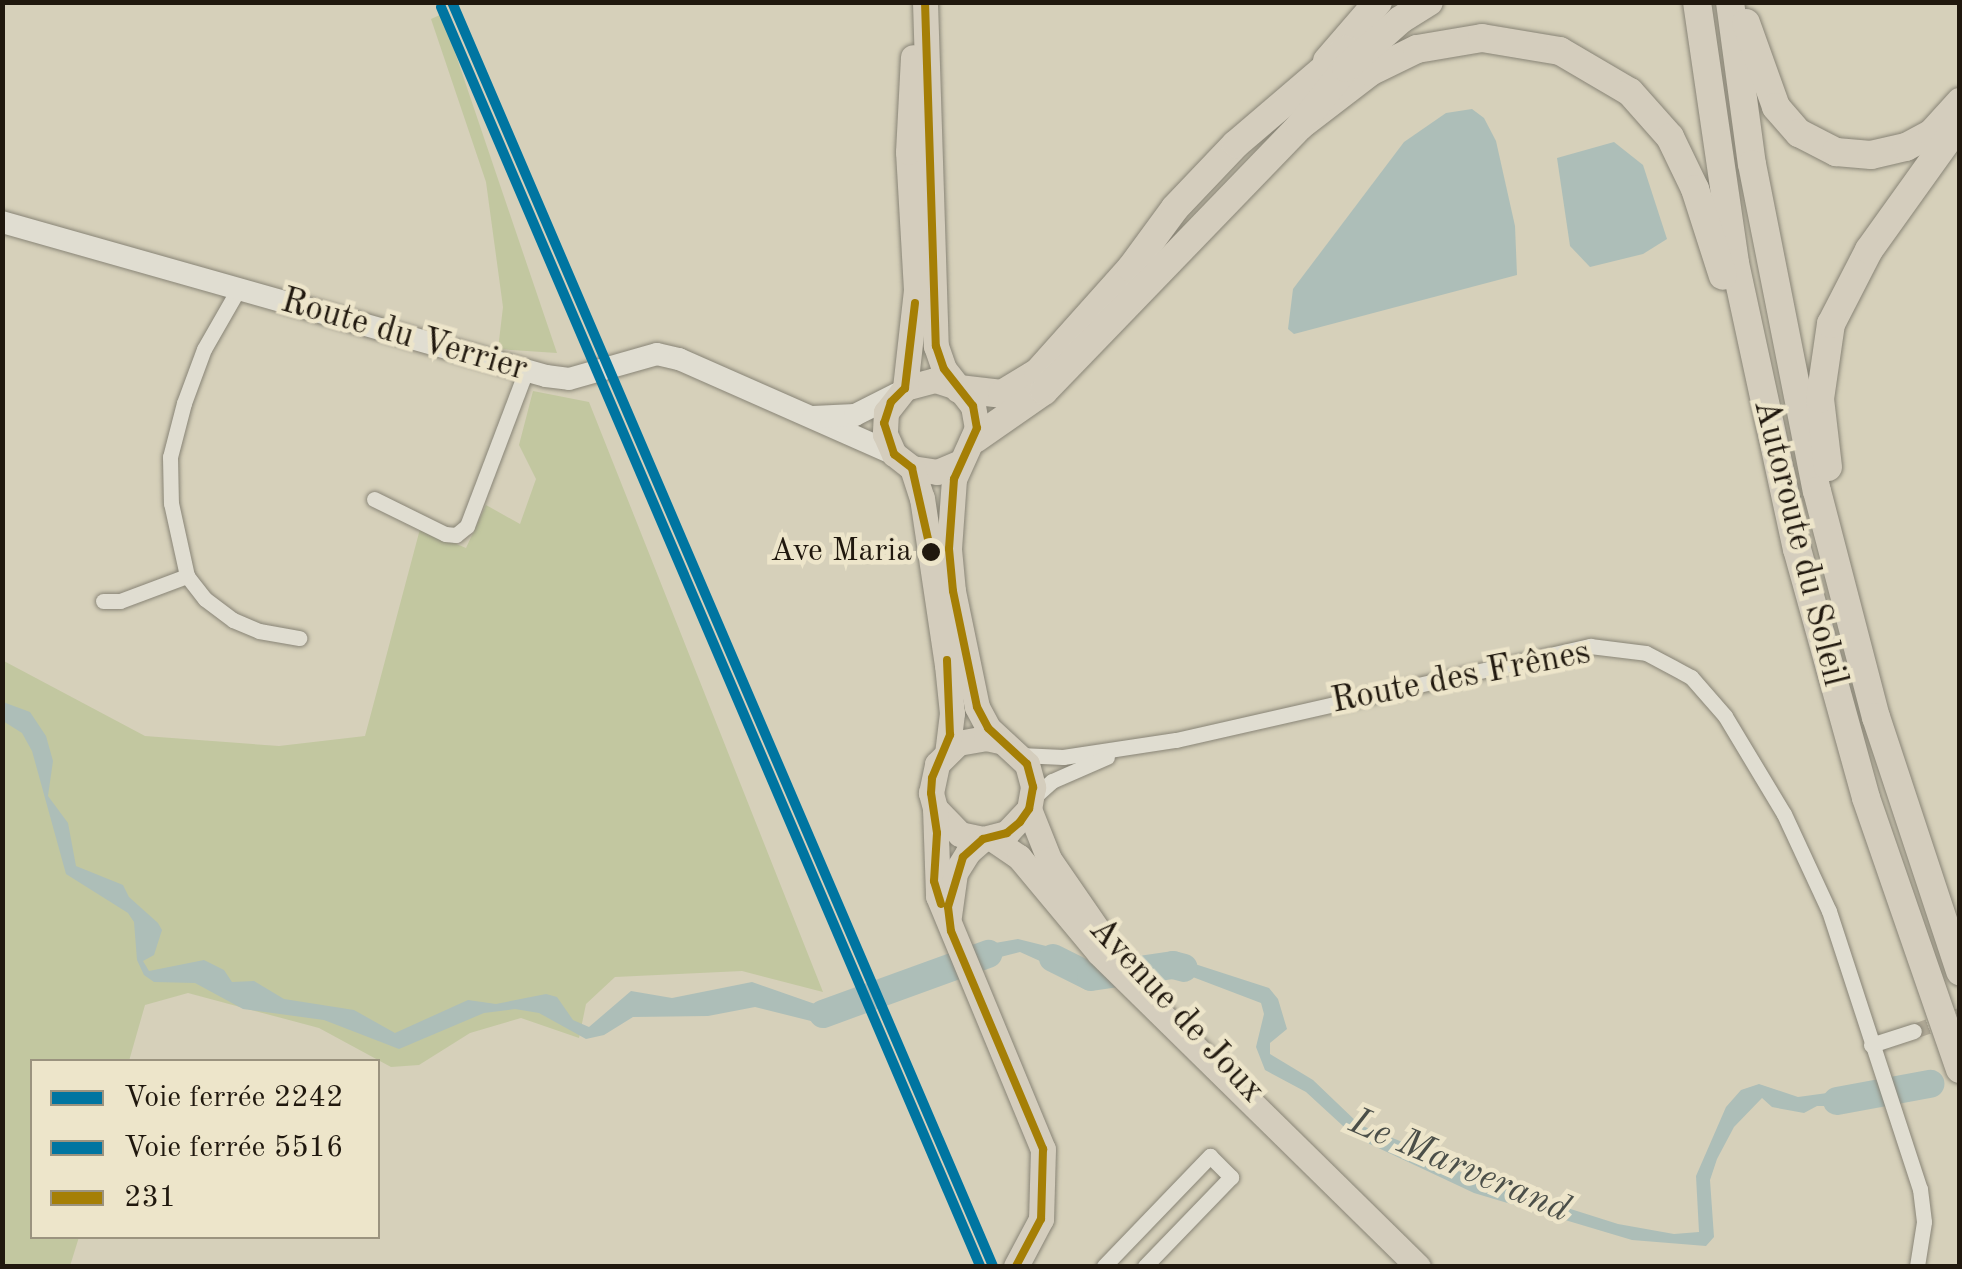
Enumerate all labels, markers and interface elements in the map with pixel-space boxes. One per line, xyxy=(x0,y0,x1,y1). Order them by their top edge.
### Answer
street label: Route du Verrier xyxy=(276,281,532,391)
street label: Autoroute du Soleil xyxy=(1743,395,1855,691)
place label: Ave Maria xyxy=(770,533,912,571)
marker: Ave Maria xyxy=(921,542,941,562)
street label: Route des Frênes xyxy=(1328,632,1594,724)
street label: Avenue de Joux xyxy=(1079,910,1273,1112)
legend xyxy=(30,1059,380,1239)
text: Voie ferrée 2242 xyxy=(124,1083,343,1113)
water label: Le Marverand xyxy=(1342,1100,1576,1234)
text: Voie ferrée 5516 xyxy=(124,1133,343,1163)
text: 231 xyxy=(124,1183,176,1213)

